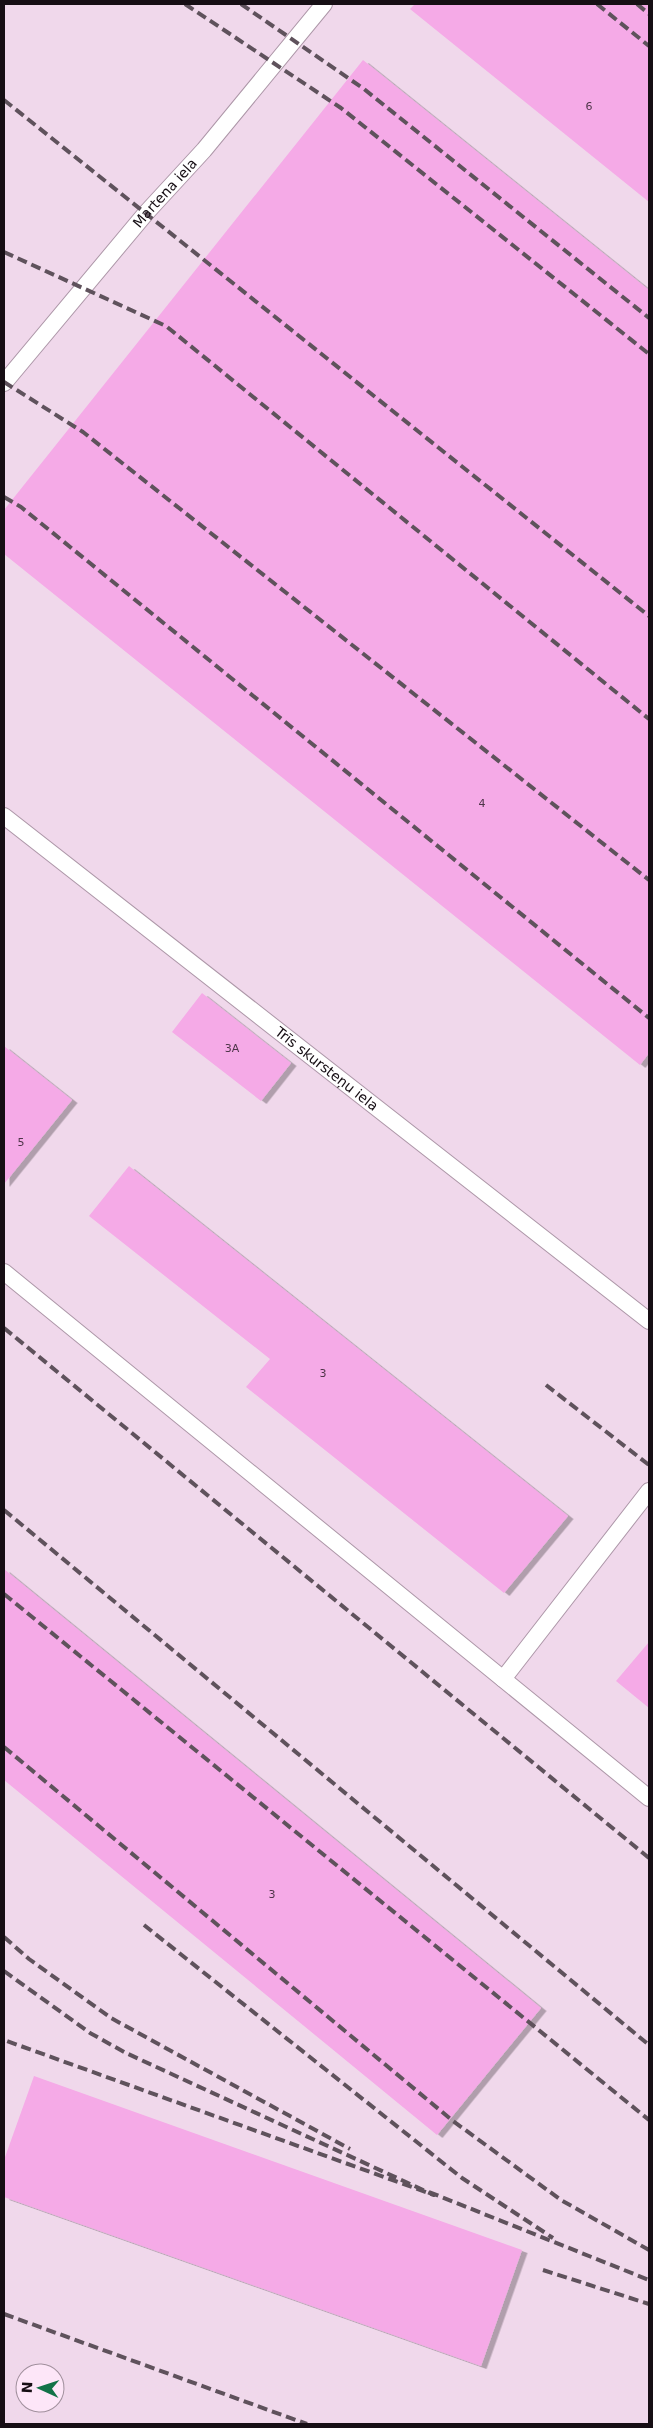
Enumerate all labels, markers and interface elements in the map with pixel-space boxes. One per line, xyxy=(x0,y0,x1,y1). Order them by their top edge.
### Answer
house number: 6 xyxy=(586,100,593,113)
street label: Martena iela xyxy=(129,155,200,231)
house number: 4 xyxy=(479,797,486,810)
street label: Trīs skursteņu iela xyxy=(271,1023,381,1114)
house number: 3A xyxy=(225,1042,240,1055)
house number: 5 xyxy=(18,1136,25,1149)
house number: 3 xyxy=(320,1367,327,1380)
house number: 3 xyxy=(269,1888,276,1901)
north arrow xyxy=(15,2363,65,2413)
text: N xyxy=(19,2381,35,2394)

